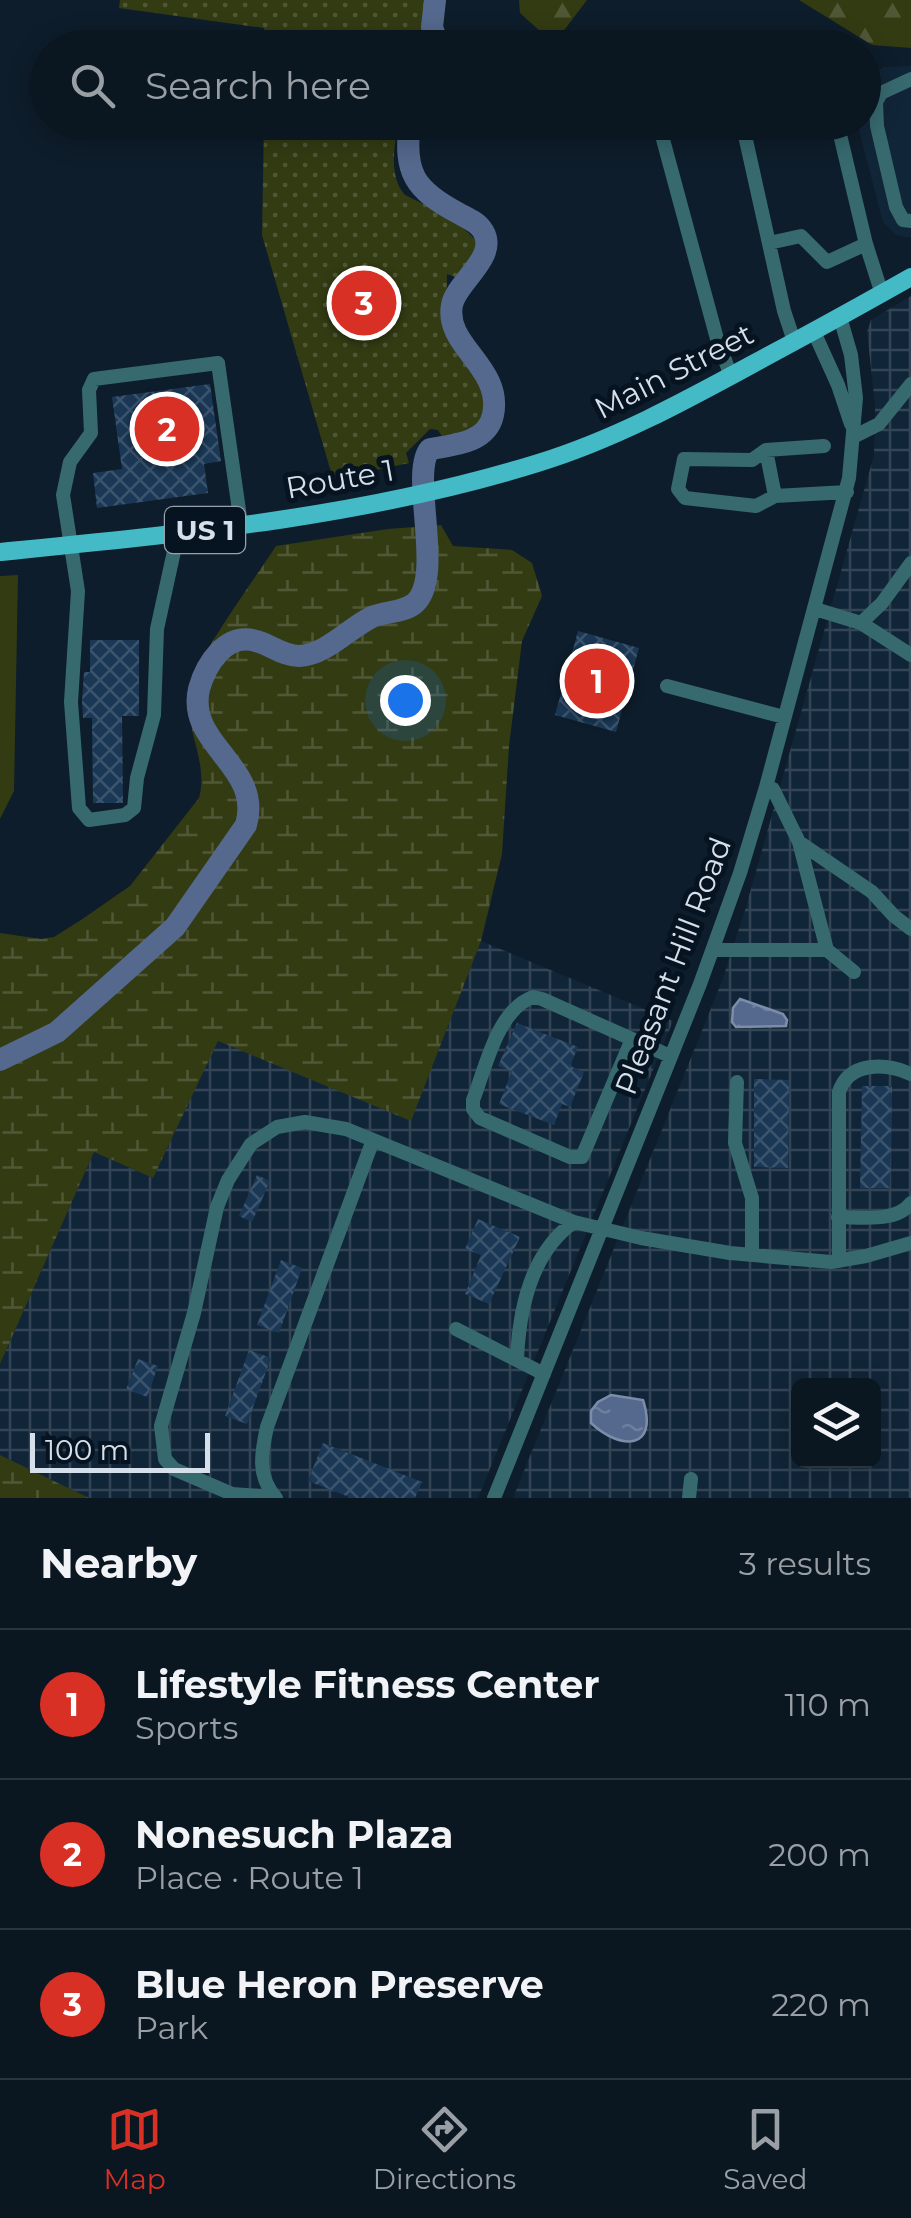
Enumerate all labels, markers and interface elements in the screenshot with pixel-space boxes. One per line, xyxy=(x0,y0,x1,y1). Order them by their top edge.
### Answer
search box xyxy=(30,30,881,140)
icon: search xyxy=(65,58,120,113)
text: Search here xyxy=(145,62,371,109)
pin: 3 xyxy=(332,266,396,340)
street label: Main Street xyxy=(588,315,760,427)
pin: 2 xyxy=(134,392,200,466)
street label: Route 1 xyxy=(283,451,397,507)
road number: US 1 xyxy=(165,507,245,553)
pin: 1 xyxy=(564,644,630,718)
your location xyxy=(380,675,431,726)
street label: Pleasant Hill Road xyxy=(607,832,739,1100)
map controls xyxy=(791,1378,881,1468)
button: layers xyxy=(791,1378,881,1468)
scale bar xyxy=(30,1428,210,1472)
text: 100 m xyxy=(45,1433,129,1467)
text: Nearby xyxy=(40,1537,197,1589)
text: 3 results xyxy=(739,1544,871,1583)
text: Lifestyle Fitness Center xyxy=(135,1661,600,1708)
text: 1 xyxy=(66,1685,79,1724)
text: 110 m xyxy=(784,1685,871,1724)
text: Sports xyxy=(135,1708,238,1747)
text: Nonesuch Plaza xyxy=(135,1811,453,1858)
text: 2 xyxy=(63,1835,82,1874)
text: 200 m xyxy=(768,1835,871,1874)
text: Place · Route 1 xyxy=(135,1858,364,1897)
text: Blue Heron Preserve xyxy=(135,1961,544,2008)
text: 3 xyxy=(63,1985,82,2024)
text: 220 m xyxy=(771,1985,871,2024)
text: Park xyxy=(135,2008,208,2047)
tab: Map xyxy=(104,2102,166,2196)
tab: Directions xyxy=(373,2102,516,2196)
tab: Saved xyxy=(723,2102,807,2196)

